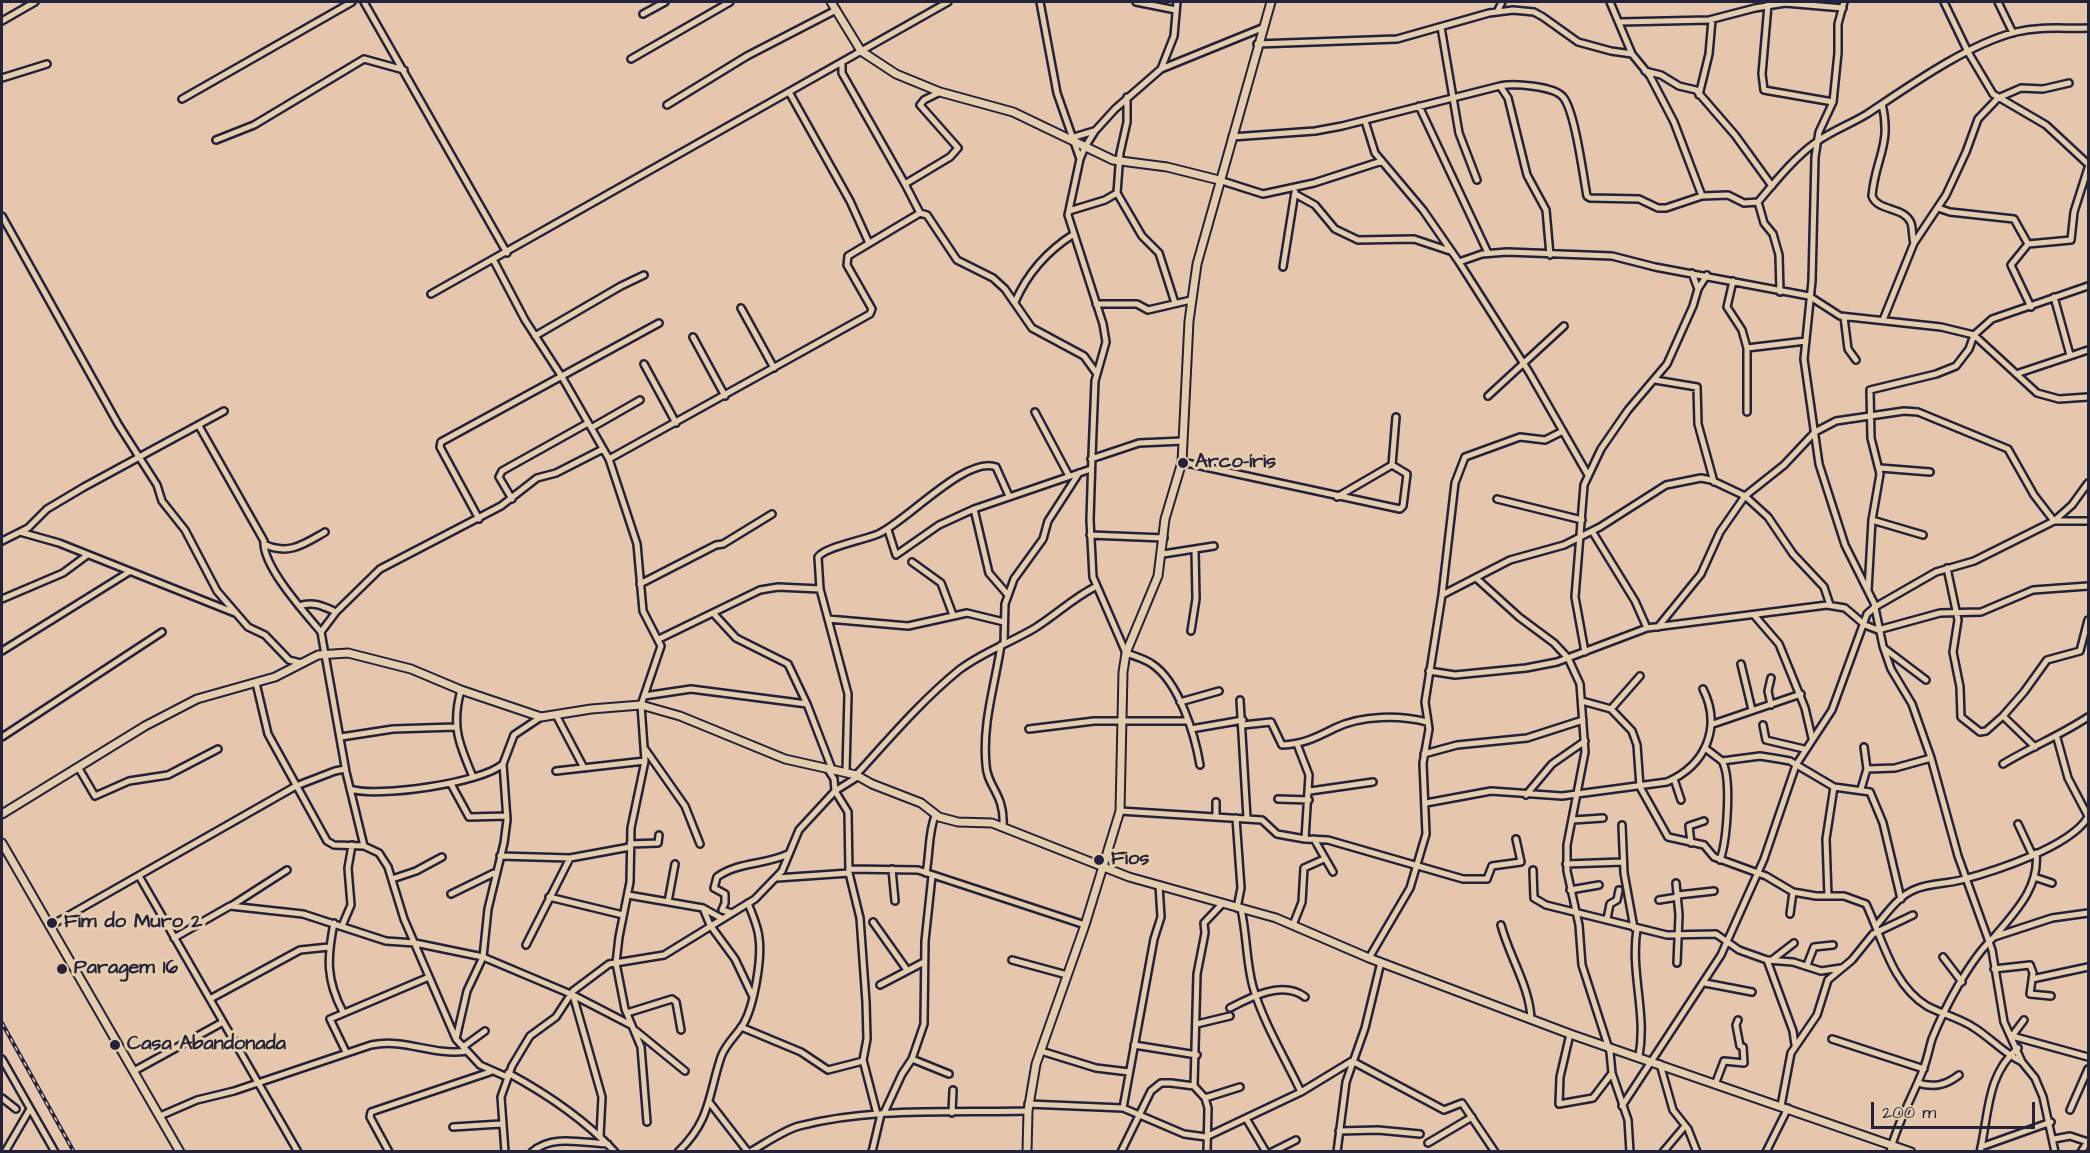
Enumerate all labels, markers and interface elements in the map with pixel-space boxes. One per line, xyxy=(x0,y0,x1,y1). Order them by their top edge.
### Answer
place label: Arco-íris xyxy=(1195,451,1276,475)
marker: Arco-íris xyxy=(1176,456,1190,470)
place label: Fios xyxy=(1111,848,1149,872)
marker: Fios xyxy=(1092,853,1106,867)
place label: Fim do Muro 2 xyxy=(64,911,202,935)
marker: Fim do Muro 2 xyxy=(45,916,59,930)
place label: Paragem 16 xyxy=(74,957,178,981)
marker: Paragem 16 xyxy=(55,962,69,976)
place label: Casa Abandonada xyxy=(127,1033,286,1057)
marker: Casa Abandonada xyxy=(108,1038,122,1052)
scale bar xyxy=(1874,1090,2038,1128)
text: 200 m xyxy=(1882,1100,1936,1125)

